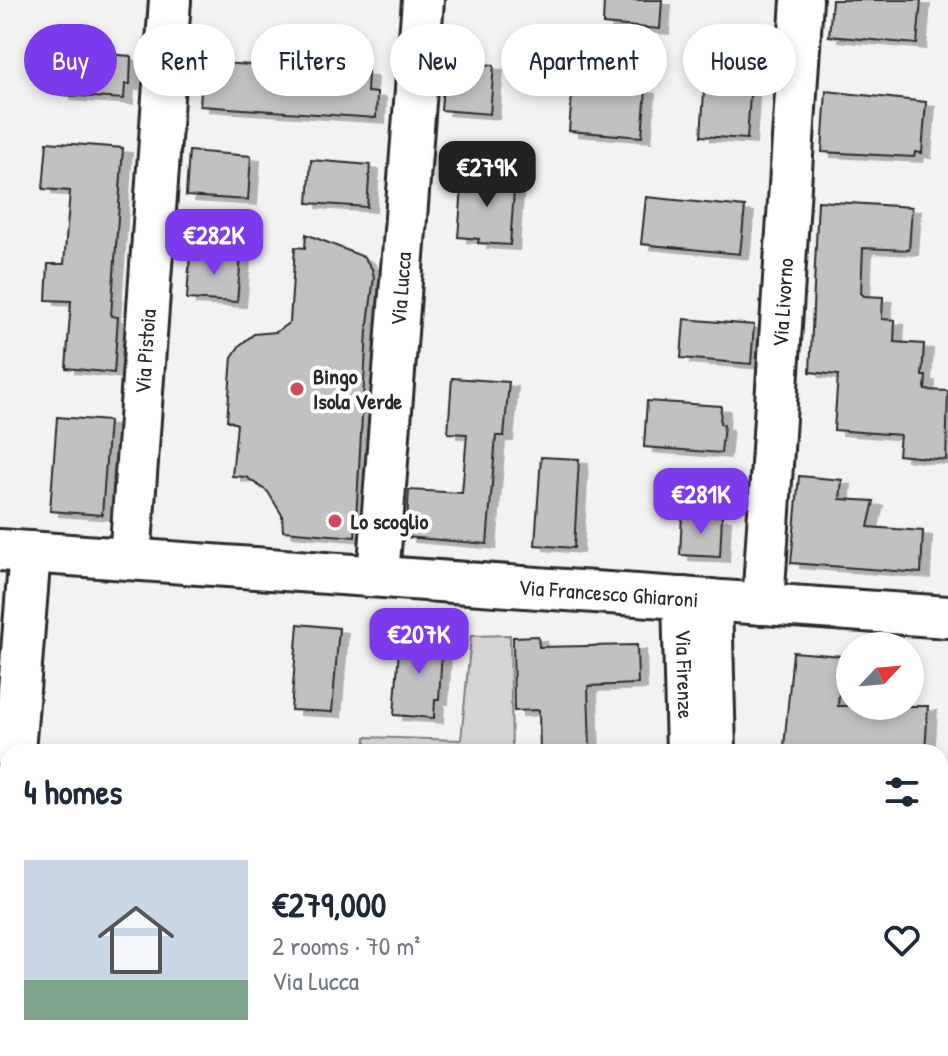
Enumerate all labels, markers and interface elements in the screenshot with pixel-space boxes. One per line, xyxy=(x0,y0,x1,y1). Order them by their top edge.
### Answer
chip: Buy xyxy=(24,24,117,96)
chip: Rent xyxy=(133,24,235,96)
chip: Filters xyxy=(251,24,374,96)
chip: New xyxy=(390,24,485,96)
chip: Apartment xyxy=(501,24,667,96)
chip: House xyxy=(683,24,796,96)
pin: €279K xyxy=(431,141,543,209)
text: €279K xyxy=(457,149,517,184)
pin: €282K xyxy=(158,209,270,277)
text: €282K xyxy=(183,217,245,252)
street label: Via Lucca xyxy=(383,251,418,327)
street label: Via Livorno xyxy=(765,257,800,348)
street label: Via Pistoia xyxy=(127,308,163,395)
place label: Bingo Isola Verde xyxy=(313,361,402,416)
marker: Bingo Isola Verde xyxy=(288,380,306,398)
pin: €281K xyxy=(645,468,757,536)
text: €281K xyxy=(672,476,730,511)
place label: Lo scoglio xyxy=(351,506,429,537)
marker: Lo scoglio xyxy=(326,512,344,530)
street label: Via Francesco Ghiaroni xyxy=(518,572,699,614)
pin: €207K xyxy=(363,608,475,676)
text: €207K xyxy=(388,616,450,651)
street label: Via Firenze xyxy=(669,629,701,719)
north arrow xyxy=(836,632,924,720)
map controls xyxy=(836,632,924,720)
text: 4 homes xyxy=(24,769,122,815)
icon: filters xyxy=(880,770,924,814)
text: €279,000 xyxy=(272,882,386,928)
icon: home xyxy=(88,892,184,988)
icon: heart xyxy=(880,918,924,962)
text: 2 rooms · 70 m² xyxy=(272,928,420,963)
text: Via Lucca xyxy=(272,963,359,998)

